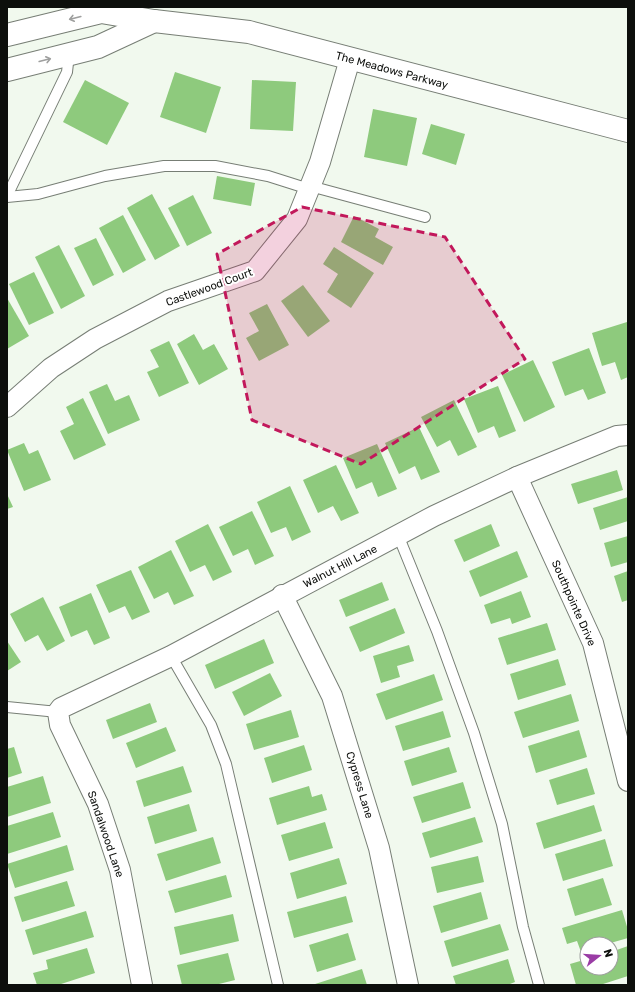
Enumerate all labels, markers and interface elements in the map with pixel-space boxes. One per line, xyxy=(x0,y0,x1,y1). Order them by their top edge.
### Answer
one-way arrow xyxy=(69,15,82,23)
street label: The Meadows Parkway xyxy=(334,49,450,92)
one-way arrow xyxy=(38,56,51,64)
street label: Castlewood Court xyxy=(164,266,255,309)
street label: Walnut Hill Lane xyxy=(301,542,379,591)
street label: Southpointe Drive xyxy=(549,558,598,648)
street label: Cypress Lane xyxy=(343,750,376,820)
street label: Sandalwood Lane xyxy=(85,789,126,879)
north arrow xyxy=(579,936,619,976)
text: N xyxy=(601,948,615,959)

